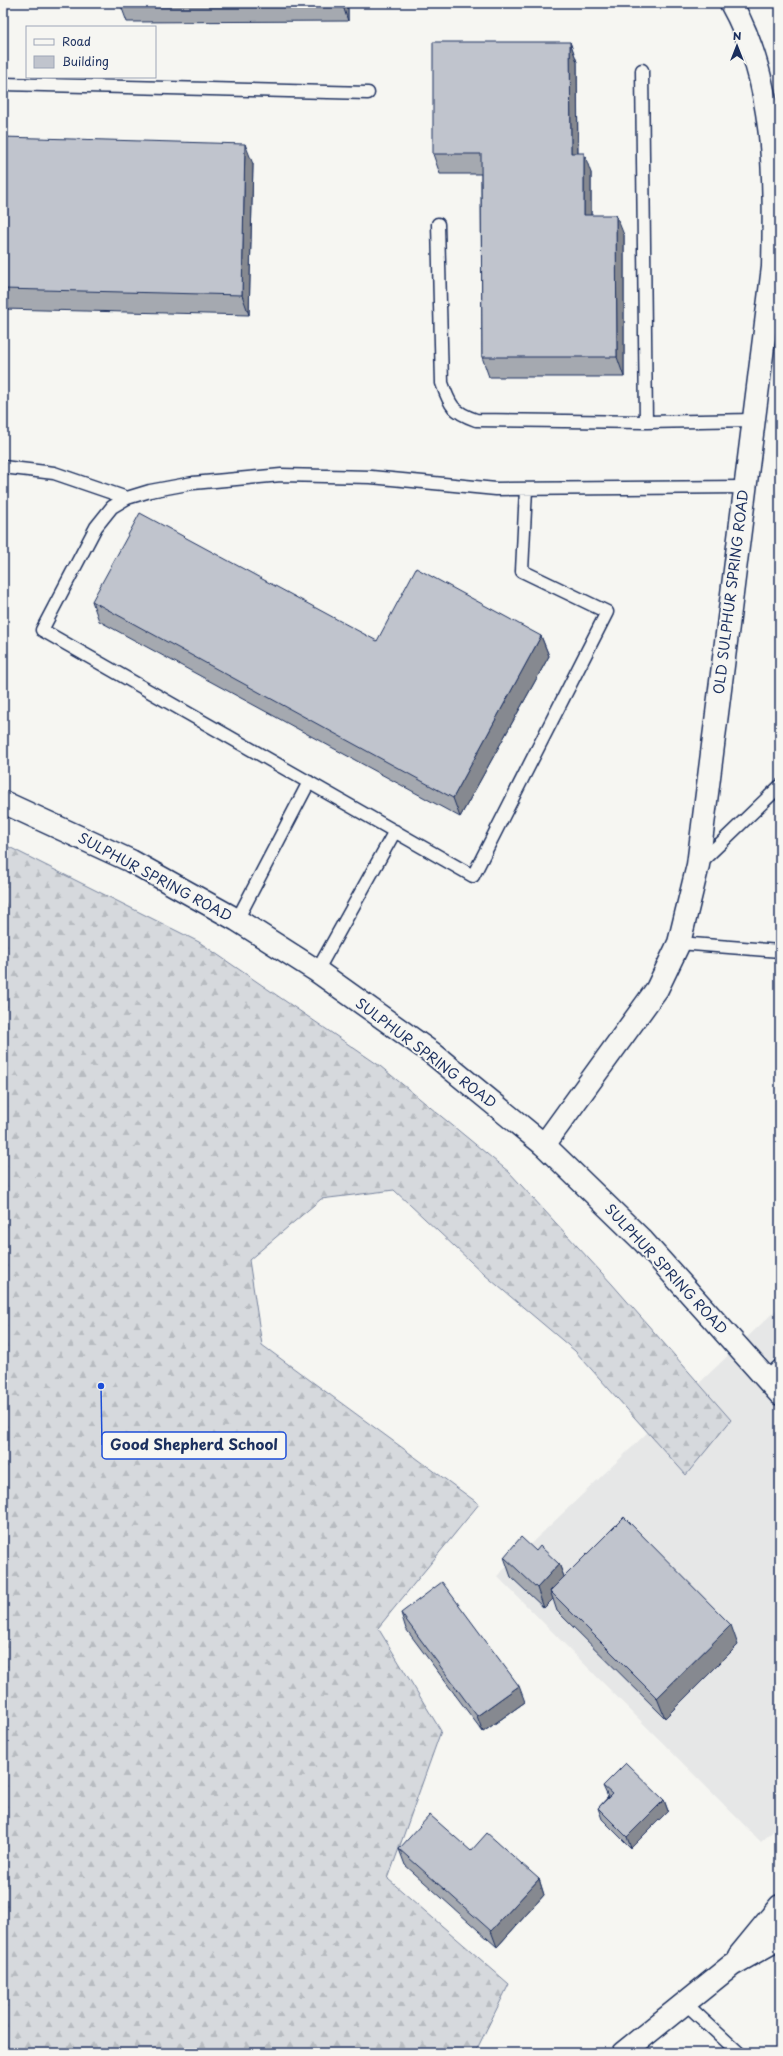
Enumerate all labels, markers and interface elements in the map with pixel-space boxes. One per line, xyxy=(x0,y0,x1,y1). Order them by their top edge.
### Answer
legend xyxy=(26,26,156,78)
north arrow xyxy=(717,26,757,66)
text: N xyxy=(733,27,742,44)
text: Road xyxy=(62,32,91,50)
text: Building xyxy=(62,52,109,70)
street label: OLD SULPHUR SPRING ROAD xyxy=(708,488,753,695)
street label: SULPHUR SPRING ROAD xyxy=(74,827,236,926)
street label: SULPHUR SPRING ROAD xyxy=(351,992,501,1113)
street label: SULPHUR SPRING ROAD xyxy=(600,1199,733,1339)
callout: Good Shepherd School xyxy=(102,1432,286,1459)
text: Good Shepherd School xyxy=(110,1432,278,1455)

